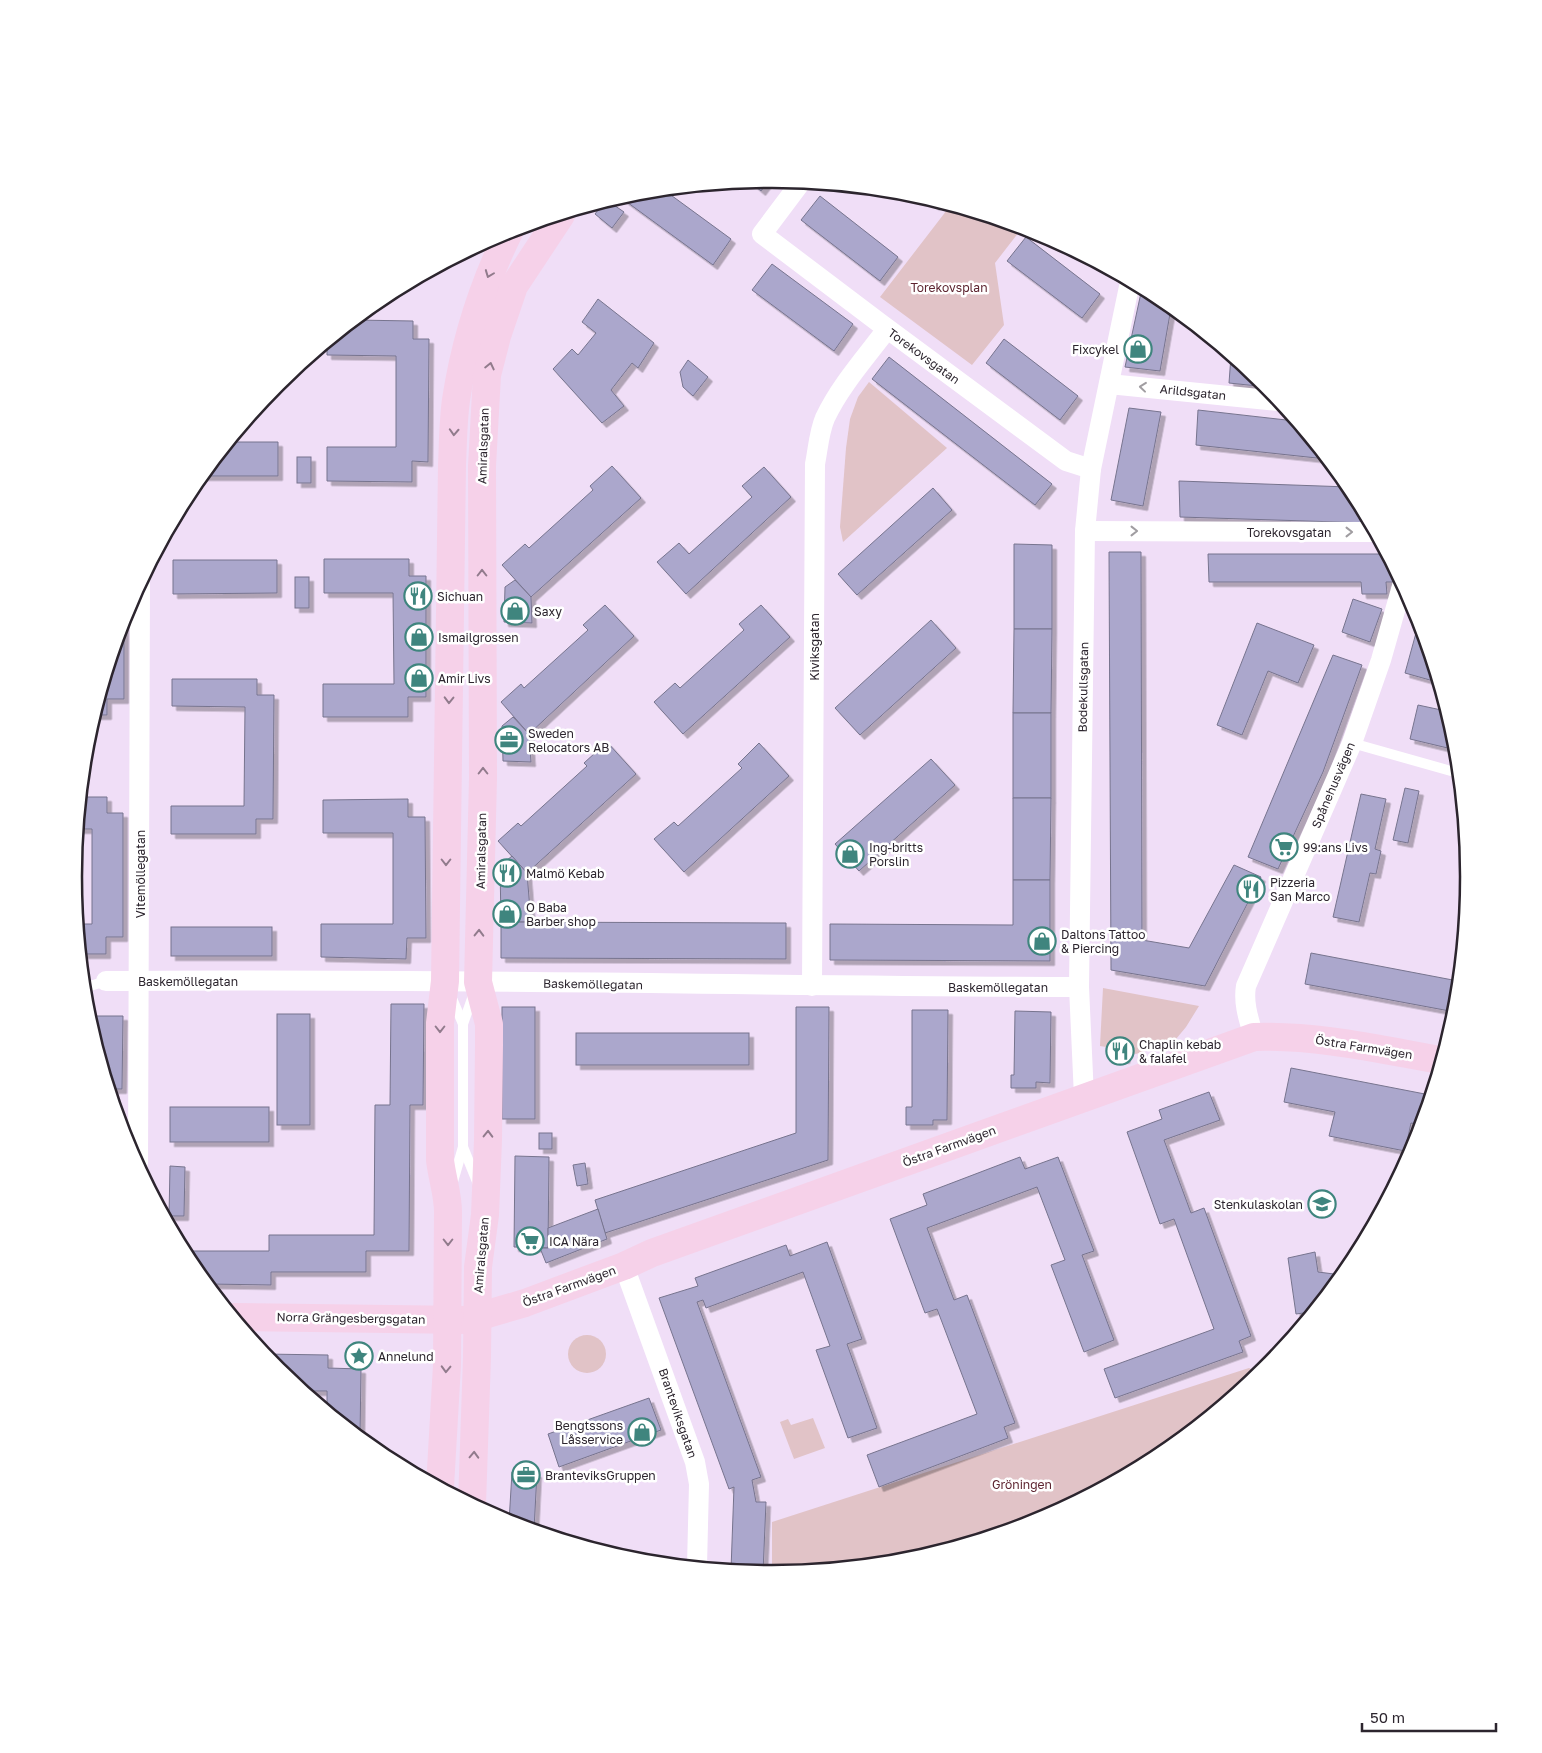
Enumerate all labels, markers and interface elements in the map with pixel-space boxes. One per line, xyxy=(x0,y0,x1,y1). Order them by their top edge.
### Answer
one-way arrow xyxy=(485,270,495,278)
park label: Torekovsplan xyxy=(910,280,988,295)
street label: Torekovsgatan xyxy=(885,325,963,387)
shop icon: Fixcykel xyxy=(1123,334,1153,364)
place label: Fixcykel xyxy=(1072,342,1119,357)
one-way arrow xyxy=(484,361,495,370)
street label: Arildsgatan xyxy=(1159,381,1227,403)
one-way arrow xyxy=(1138,382,1146,393)
street label: Amiralsgatan xyxy=(474,408,492,484)
one-way arrow xyxy=(449,429,460,437)
street label: Torekovsgatan xyxy=(1247,525,1331,540)
one-way arrow xyxy=(1130,526,1138,536)
one-way arrow xyxy=(1346,527,1353,537)
one-way arrow xyxy=(477,569,487,577)
restaurant icon: Sichuan xyxy=(403,581,433,611)
place label: Sichuan xyxy=(437,589,483,604)
shop icon: Saxy xyxy=(500,596,530,626)
place label: Saxy xyxy=(534,604,562,619)
street label: Kiviksgatan xyxy=(807,613,822,681)
shop icon: Ismailgrossen xyxy=(404,622,434,652)
place label: Ismailgrossen xyxy=(438,630,519,645)
street label: Bodekullsgatan xyxy=(1075,642,1091,732)
shop icon: Amir Livs xyxy=(404,663,434,693)
place label: Amir Livs xyxy=(438,671,491,686)
one-way arrow xyxy=(444,696,454,704)
office icon: Sweden Relocators AB xyxy=(494,725,524,755)
place label: Sweden Relocators AB xyxy=(528,726,609,755)
street label: Spånehusvägen xyxy=(1308,740,1358,830)
one-way arrow xyxy=(478,767,488,774)
street label: Amiralsgatan xyxy=(473,813,489,889)
street label: Vitemöllegatan xyxy=(133,830,148,918)
supermarket icon: 99:ans Livs xyxy=(1269,832,1299,862)
shop icon: Ing-britts Porslin xyxy=(835,839,865,869)
place label: Ing-britts Porslin xyxy=(869,840,923,869)
place label: 99:ans Livs xyxy=(1303,840,1368,855)
one-way arrow xyxy=(441,858,451,866)
restaurant icon: Malmö Kebab xyxy=(492,858,522,888)
place label: Malmö Kebab xyxy=(526,866,604,881)
restaurant icon: Pizzeria San Marco xyxy=(1236,874,1266,904)
place label: Pizzeria San Marco xyxy=(1270,875,1330,904)
shop icon: O Baba Barber shop xyxy=(492,899,522,929)
place label: O Baba Barber shop xyxy=(526,900,596,929)
shop icon: Daltons Tattoo & Piercing xyxy=(1027,926,1057,956)
place label: Daltons Tattoo & Piercing xyxy=(1061,927,1145,956)
one-way arrow xyxy=(474,929,484,937)
street label: Baskemöllegatan xyxy=(138,974,238,989)
street label: Baskemöllegatan xyxy=(543,976,643,992)
street label: Baskemöllegatan xyxy=(948,980,1048,995)
one-way arrow xyxy=(435,1026,445,1033)
street label: Östra Farmvägen xyxy=(1314,1032,1414,1062)
restaurant icon: Chaplin kebab & falafel xyxy=(1105,1036,1135,1066)
place label: Chaplin kebab & falafel xyxy=(1139,1037,1221,1066)
street label: Östra Farmvägen xyxy=(900,1122,998,1170)
one-way arrow xyxy=(483,1130,493,1138)
school or university icon: Stenkulaskolan xyxy=(1307,1189,1337,1219)
place label: Stenkulaskolan xyxy=(1214,1197,1303,1212)
street label: Amiralsgatan xyxy=(470,1216,492,1294)
supermarket icon: ICA Nära xyxy=(515,1226,545,1256)
place label: ICA Nära xyxy=(549,1234,599,1249)
one-way arrow xyxy=(443,1238,453,1246)
street label: Östra Farmvägen xyxy=(520,1262,618,1310)
street label: Norra Grängesbergsgatan xyxy=(276,1309,426,1327)
place icon: Annelund xyxy=(344,1341,374,1371)
place label: Annelund xyxy=(378,1349,434,1364)
one-way arrow xyxy=(441,1365,452,1373)
street label: Branteviksgatan xyxy=(656,1366,700,1460)
shop icon: Bengtssons Låsservice xyxy=(627,1417,657,1447)
place label: Bengtssons Låsservice xyxy=(555,1418,623,1447)
one-way arrow xyxy=(469,1451,479,1458)
office icon: BranteviksGruppen xyxy=(511,1460,541,1490)
place label: BranteviksGruppen xyxy=(545,1468,656,1483)
park label: Gröningen xyxy=(992,1477,1052,1492)
scale bar xyxy=(1362,1700,1496,1732)
text: 50 m xyxy=(1370,1708,1405,1726)

